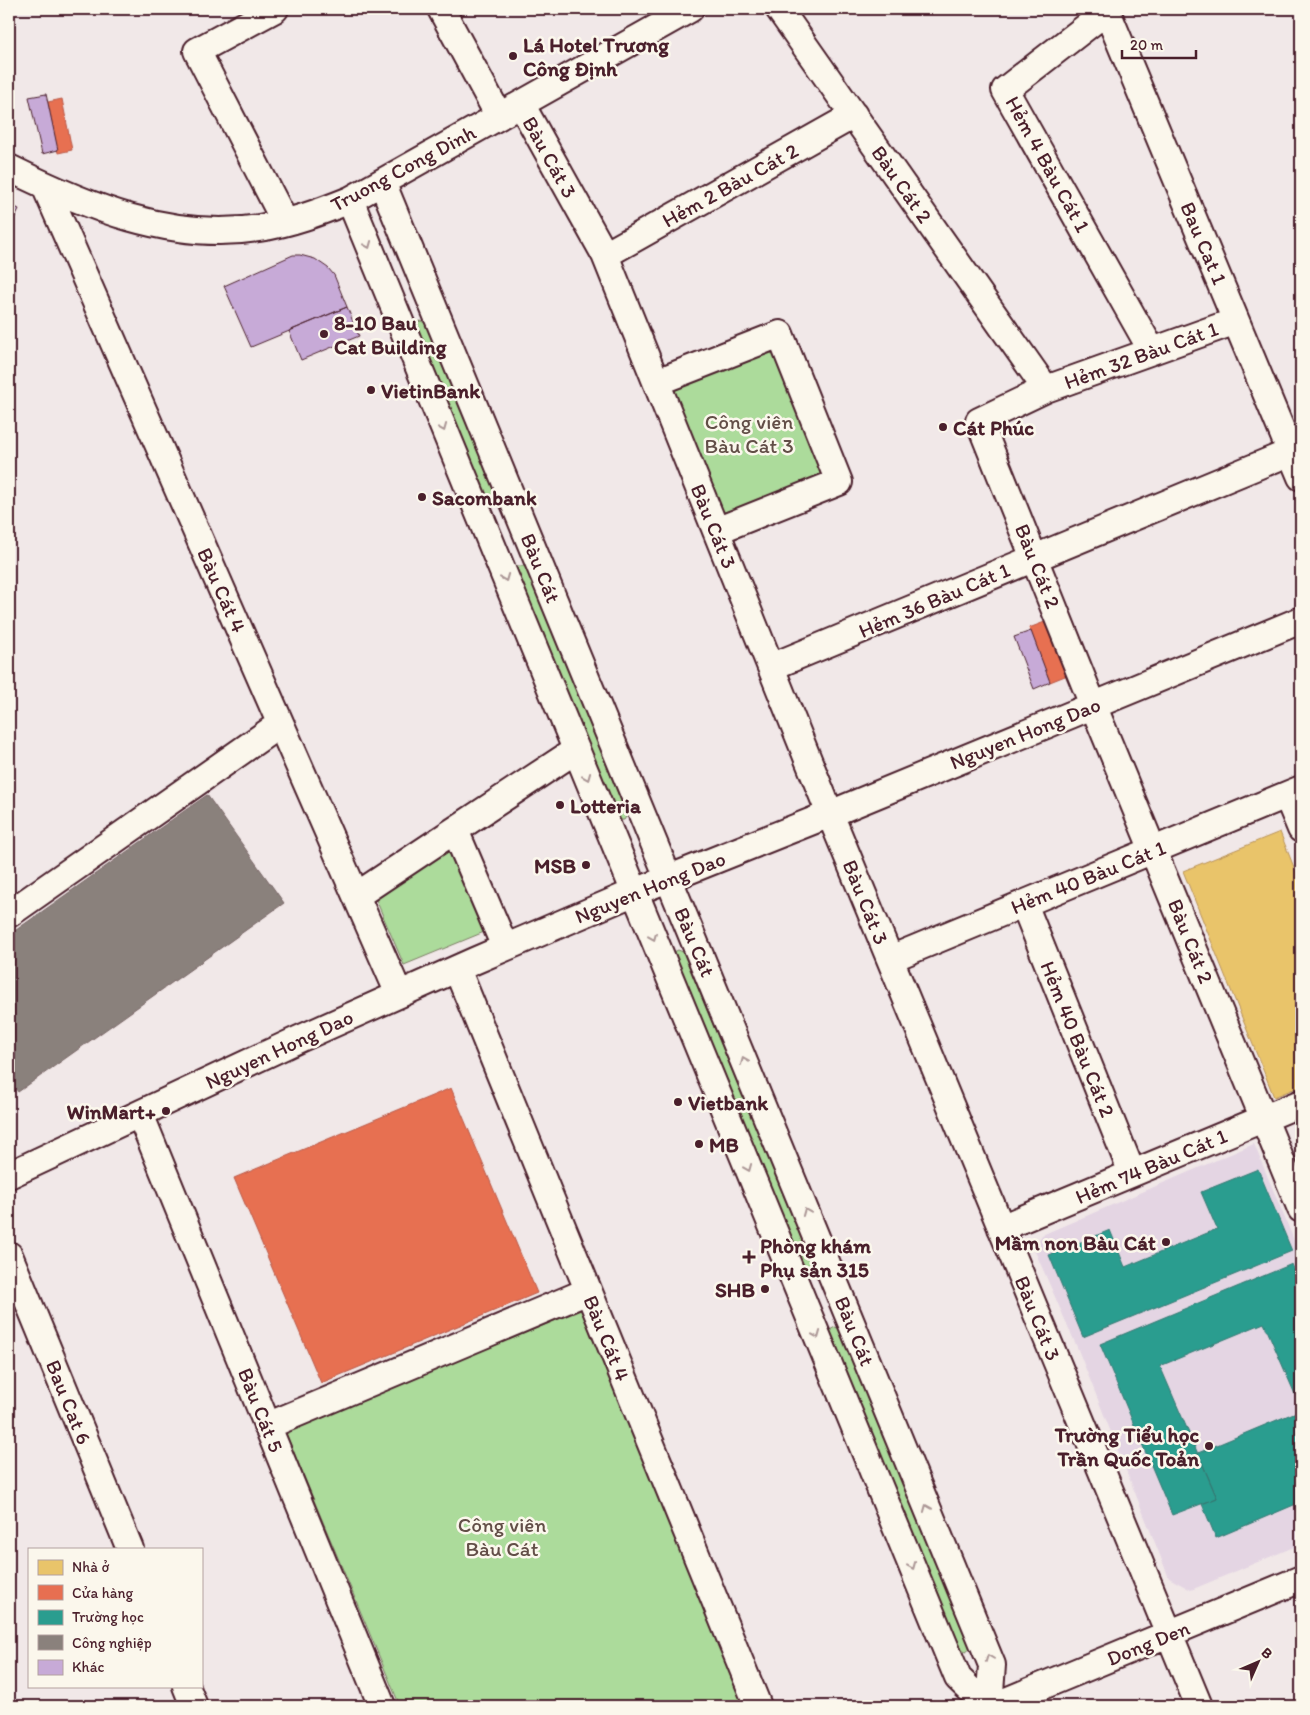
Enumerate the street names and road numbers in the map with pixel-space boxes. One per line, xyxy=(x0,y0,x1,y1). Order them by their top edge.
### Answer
street label: Hẻm 4 Bàu Cát 1 xyxy=(1000,92,1096,237)
street label: Bàu Cát 3 xyxy=(517,112,583,202)
street label: Truong Cong Dinh xyxy=(326,119,481,217)
street label: Hẻm 2 Bàu Cát 2 xyxy=(658,137,802,233)
street label: Bàu Cát 2 xyxy=(866,140,938,228)
street label: Bau Cat 1 xyxy=(1175,198,1233,288)
street label: Hẻm 32 Bàu Cát 1 xyxy=(1061,316,1221,394)
street label: Bàu Cát 3 xyxy=(686,480,742,572)
street label: Bàu Cát 2 xyxy=(1010,520,1066,612)
street label: Bàu Cát xyxy=(516,529,566,607)
street label: Bàu Cát 4 xyxy=(192,544,252,637)
street label: Hẻm 36 Bàu Cát 1 xyxy=(855,557,1014,643)
street label: Nguyen Hong Dao xyxy=(946,691,1104,775)
street label: Hẻm 40 Bàu Cát 1 xyxy=(1007,834,1169,919)
street label: Nguyen Hong Dao xyxy=(571,845,729,929)
street label: Bàu Cát 3 xyxy=(838,856,894,948)
street label: Bàu Cát 2 xyxy=(1163,895,1219,987)
street label: Bàu Cát xyxy=(669,903,721,981)
street label: Hẻm 40 Bàu Cát 2 xyxy=(1035,957,1121,1121)
street label: Nguyen Hong Dao xyxy=(201,1004,357,1094)
street label: Hẻm 74 Bàu Cát 1 xyxy=(1071,1123,1231,1209)
street label: Bàu Cát 3 xyxy=(1010,1272,1066,1364)
street label: Bàu Cát 4 xyxy=(578,1291,636,1385)
street label: Bàu Cát xyxy=(830,1292,880,1370)
street label: Bau Cat 6 xyxy=(41,1356,97,1448)
street label: Bàu Cát 5 xyxy=(233,1364,289,1456)
street label: Dong Den xyxy=(1103,1615,1193,1671)

